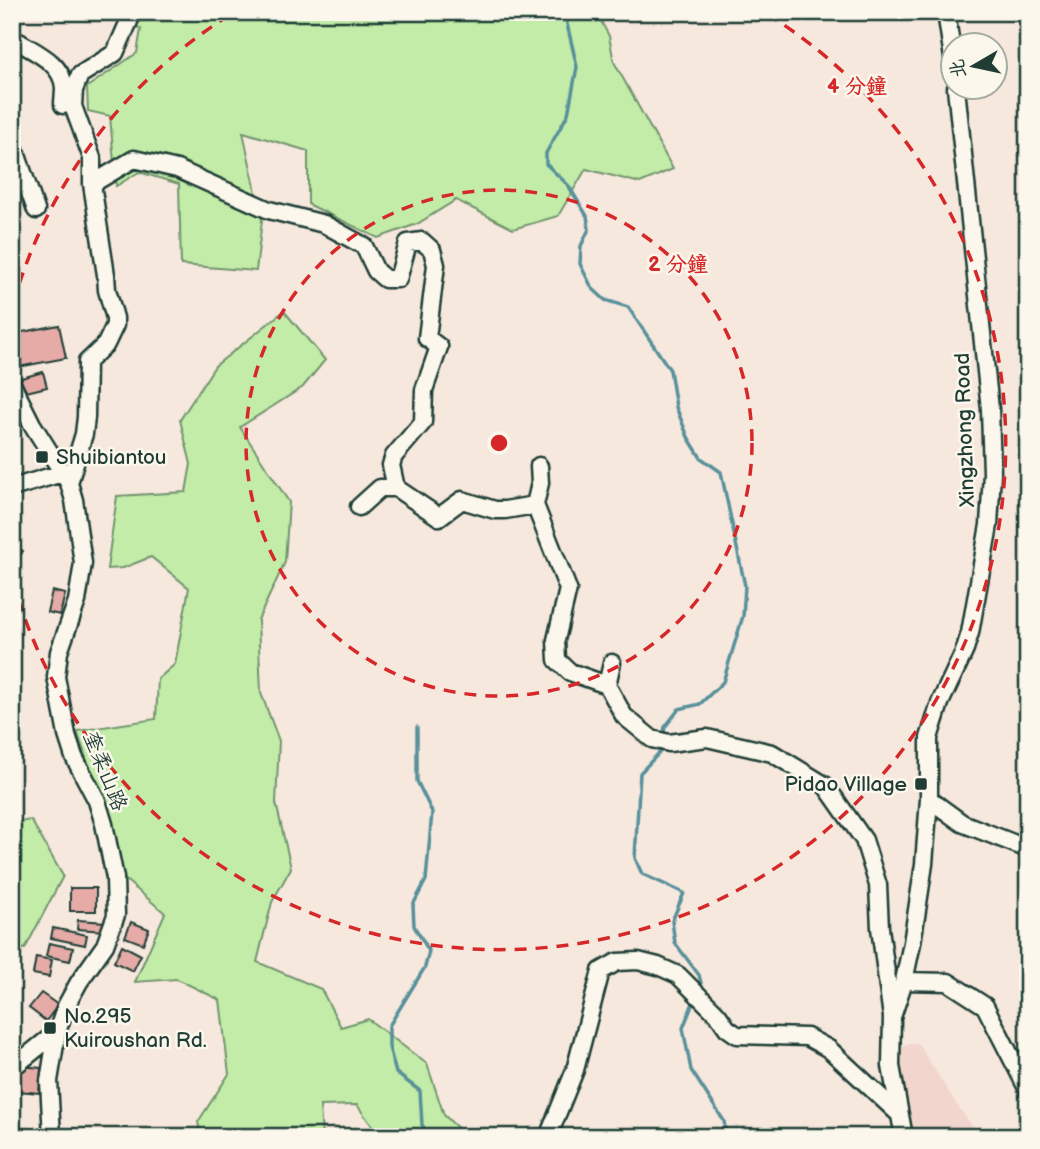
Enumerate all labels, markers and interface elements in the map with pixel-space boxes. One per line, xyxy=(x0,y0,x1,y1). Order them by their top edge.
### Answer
north arrow xyxy=(939,32,1009,102)
text: 北 xyxy=(946,57,972,80)
text: 4 分鐘 xyxy=(827,74,887,99)
text: 2 分鐘 xyxy=(648,252,708,277)
street label: Xingzhong Road xyxy=(950,352,980,509)
centre of rings xyxy=(487,431,511,455)
place label: Shuibiantou xyxy=(56,445,167,470)
marker: Shuibiantou xyxy=(34,449,50,465)
street label: 奎柔山路 xyxy=(78,727,132,815)
place label: Pidao Village xyxy=(784,772,907,797)
marker: Pidao Village xyxy=(913,776,929,792)
place label: No.295 Kuiroushan Rd. xyxy=(64,1004,207,1053)
marker: No.295 Kuiroushan Rd. xyxy=(42,1020,58,1036)

